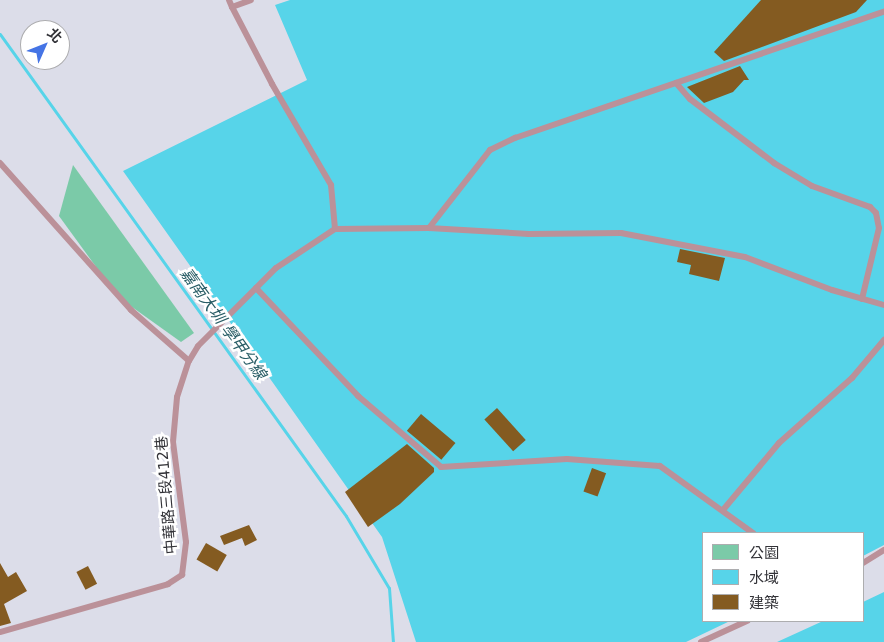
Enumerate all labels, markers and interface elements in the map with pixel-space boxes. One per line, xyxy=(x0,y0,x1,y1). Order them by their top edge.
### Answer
north arrow xyxy=(20,20,70,70)
text: 北 xyxy=(44,25,66,46)
water label: 嘉南大圳 學甲分線 xyxy=(176,265,270,383)
street label: 中華路三段412巷 xyxy=(153,435,181,555)
legend xyxy=(702,532,864,622)
text: 公園 xyxy=(749,544,779,562)
text: 水域 xyxy=(749,569,779,587)
text: 建築 xyxy=(749,594,779,612)

